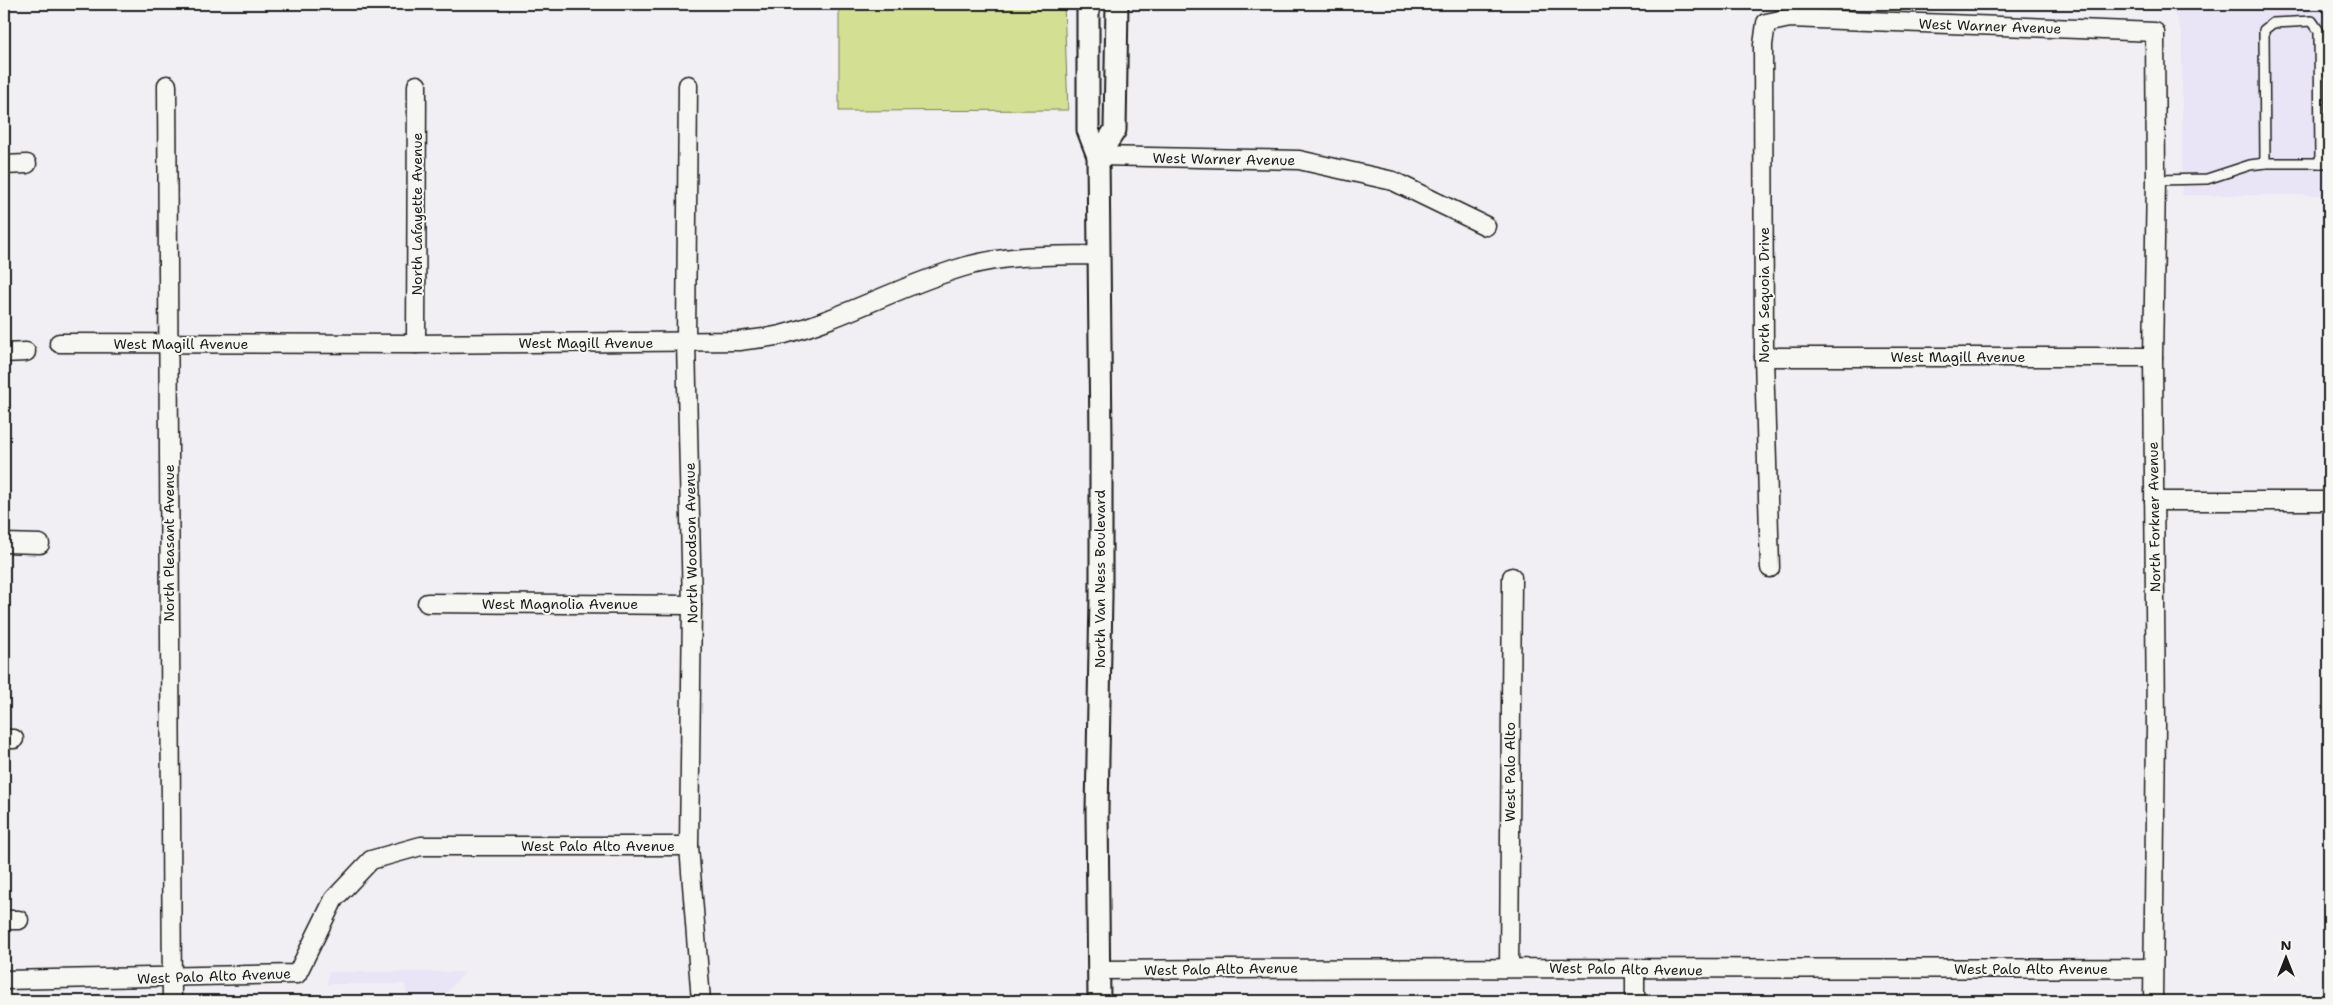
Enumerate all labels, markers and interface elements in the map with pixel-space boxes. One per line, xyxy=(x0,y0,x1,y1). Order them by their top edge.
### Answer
street label: West Warner Avenue xyxy=(1918,15,2062,37)
street label: North Lafayette Avenue xyxy=(408,133,426,295)
street label: West Warner Avenue xyxy=(1153,149,1296,169)
street label: North Sequoia Drive xyxy=(1755,227,1773,363)
street label: West Magill Avenue xyxy=(518,334,654,352)
street label: West Magill Avenue xyxy=(113,335,249,353)
street label: West Magill Avenue xyxy=(1890,348,2026,366)
street label: North Forkner Avenue xyxy=(2144,441,2164,593)
street label: North Woodson Avenue xyxy=(681,462,701,624)
street label: North Pleasant Avenue xyxy=(160,464,178,622)
street label: North Van Ness Boulevard xyxy=(1091,490,1109,668)
street label: West Magnolia Avenue xyxy=(482,595,638,613)
street label: West Palo Alto xyxy=(1501,722,1519,822)
street label: West Palo Alto Avenue xyxy=(521,837,675,855)
north arrow xyxy=(2260,932,2310,982)
text: N xyxy=(2280,936,2292,954)
street label: West Palo Alto Avenue xyxy=(1144,959,1298,979)
street label: West Palo Alto Avenue xyxy=(1549,959,1703,979)
street label: West Palo Alto Avenue xyxy=(1954,960,2108,978)
street label: West Palo Alto Avenue xyxy=(137,964,291,988)

